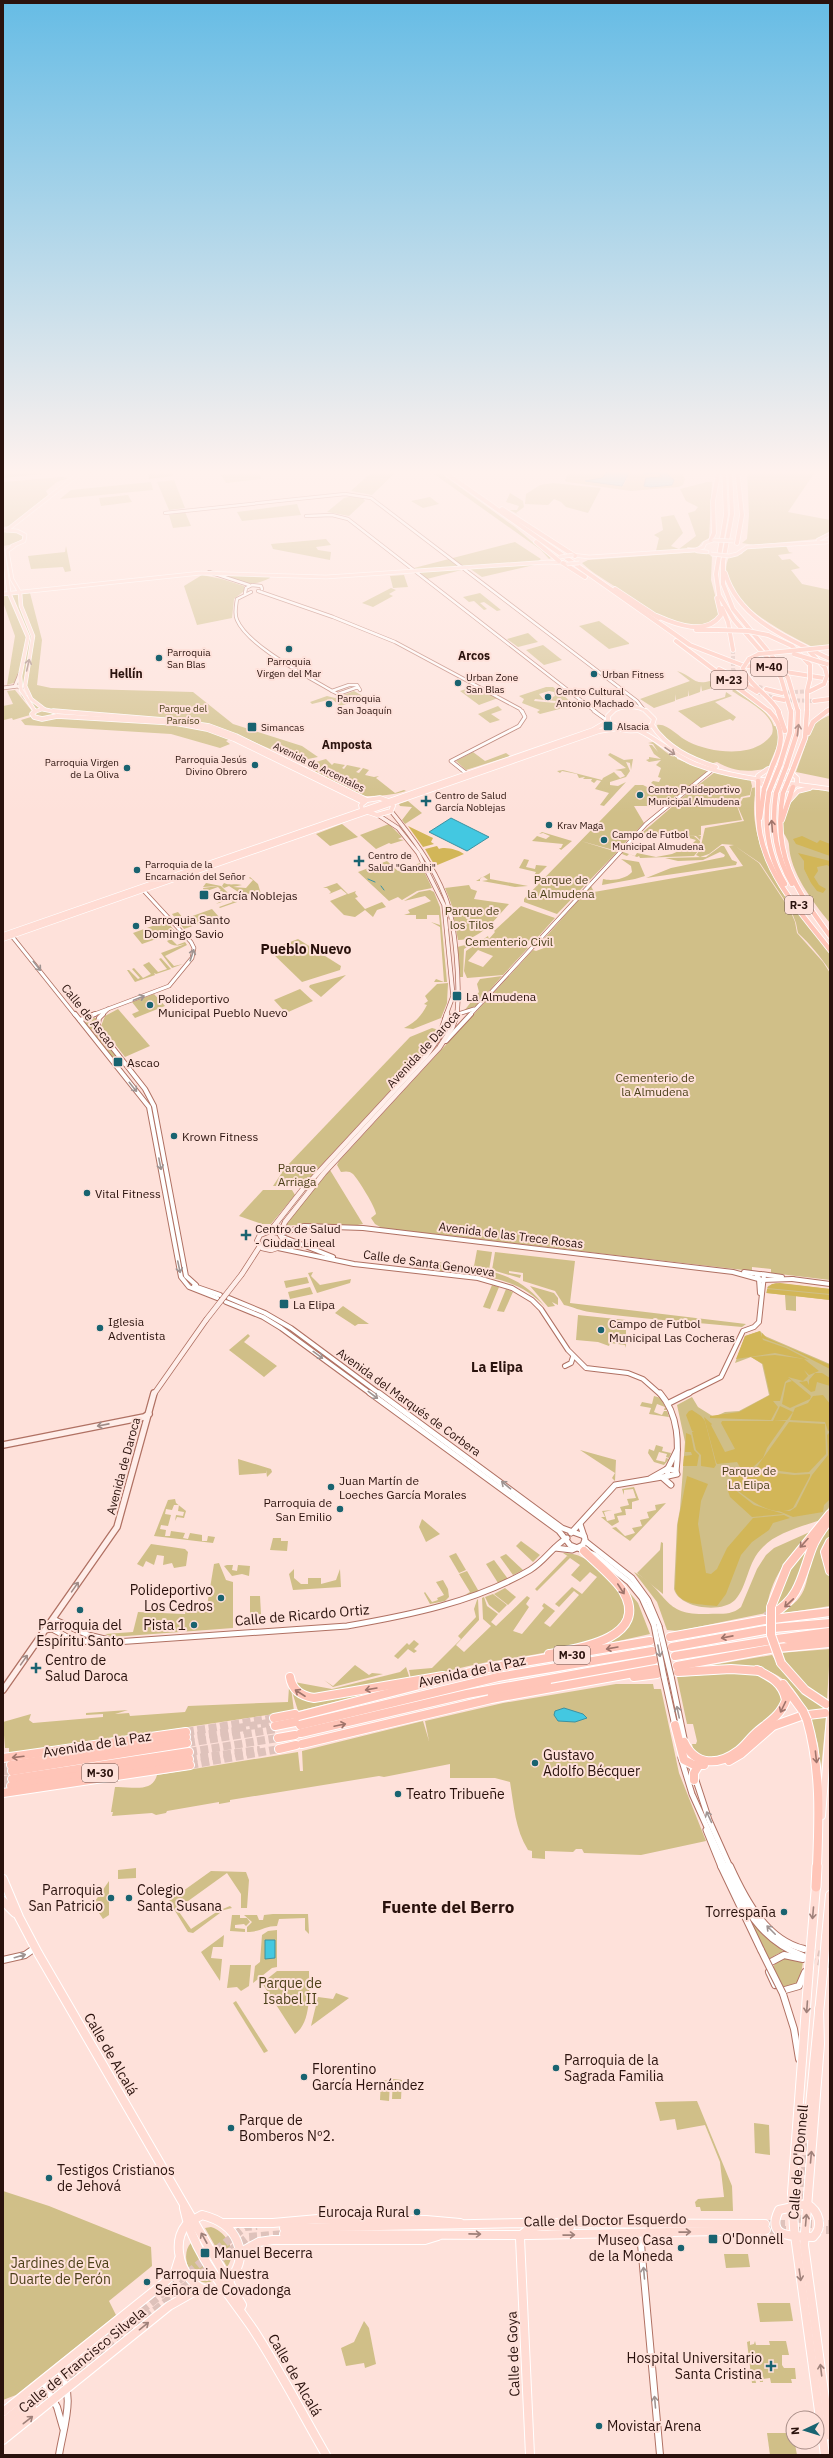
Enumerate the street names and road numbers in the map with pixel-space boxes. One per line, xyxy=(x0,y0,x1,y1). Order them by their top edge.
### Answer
road number: M-40 xyxy=(751,658,787,676)
road number: M-23 xyxy=(711,671,747,689)
street label: Avenida de Arcentales xyxy=(271,739,367,795)
road number: R-3 xyxy=(785,896,813,914)
street label: Calle de Ascao xyxy=(58,981,120,1052)
street label: Avenida de Daroca xyxy=(383,1007,463,1091)
street label: Avenida de las Trece Rosas xyxy=(438,1219,584,1251)
street label: Calle de Santa Genoveva xyxy=(362,1246,496,1280)
street label: Avenida del Marqués de Corbera xyxy=(334,1345,484,1460)
street label: Avenida de Daroca xyxy=(103,1415,143,1516)
street label: Calle de Ricardo Ortiz xyxy=(234,1600,371,1630)
road number: M-30 xyxy=(554,1646,590,1664)
street label: Avenida de la Paz xyxy=(417,1651,528,1691)
street label: Avenida de la Paz xyxy=(42,1726,153,1761)
road number: M-30 xyxy=(82,1764,118,1782)
street label: Calle de Alcalá xyxy=(80,2009,142,2099)
street label: Calle de O'Donnell xyxy=(784,2104,812,2220)
street label: Calle del Doctor Esquerdo xyxy=(523,2210,687,2230)
street label: Calle de Francisco Silvela xyxy=(15,2303,150,2417)
street label: Calle de Goya xyxy=(502,2310,523,2397)
street label: Calle de Alcalá xyxy=(264,2330,326,2420)

